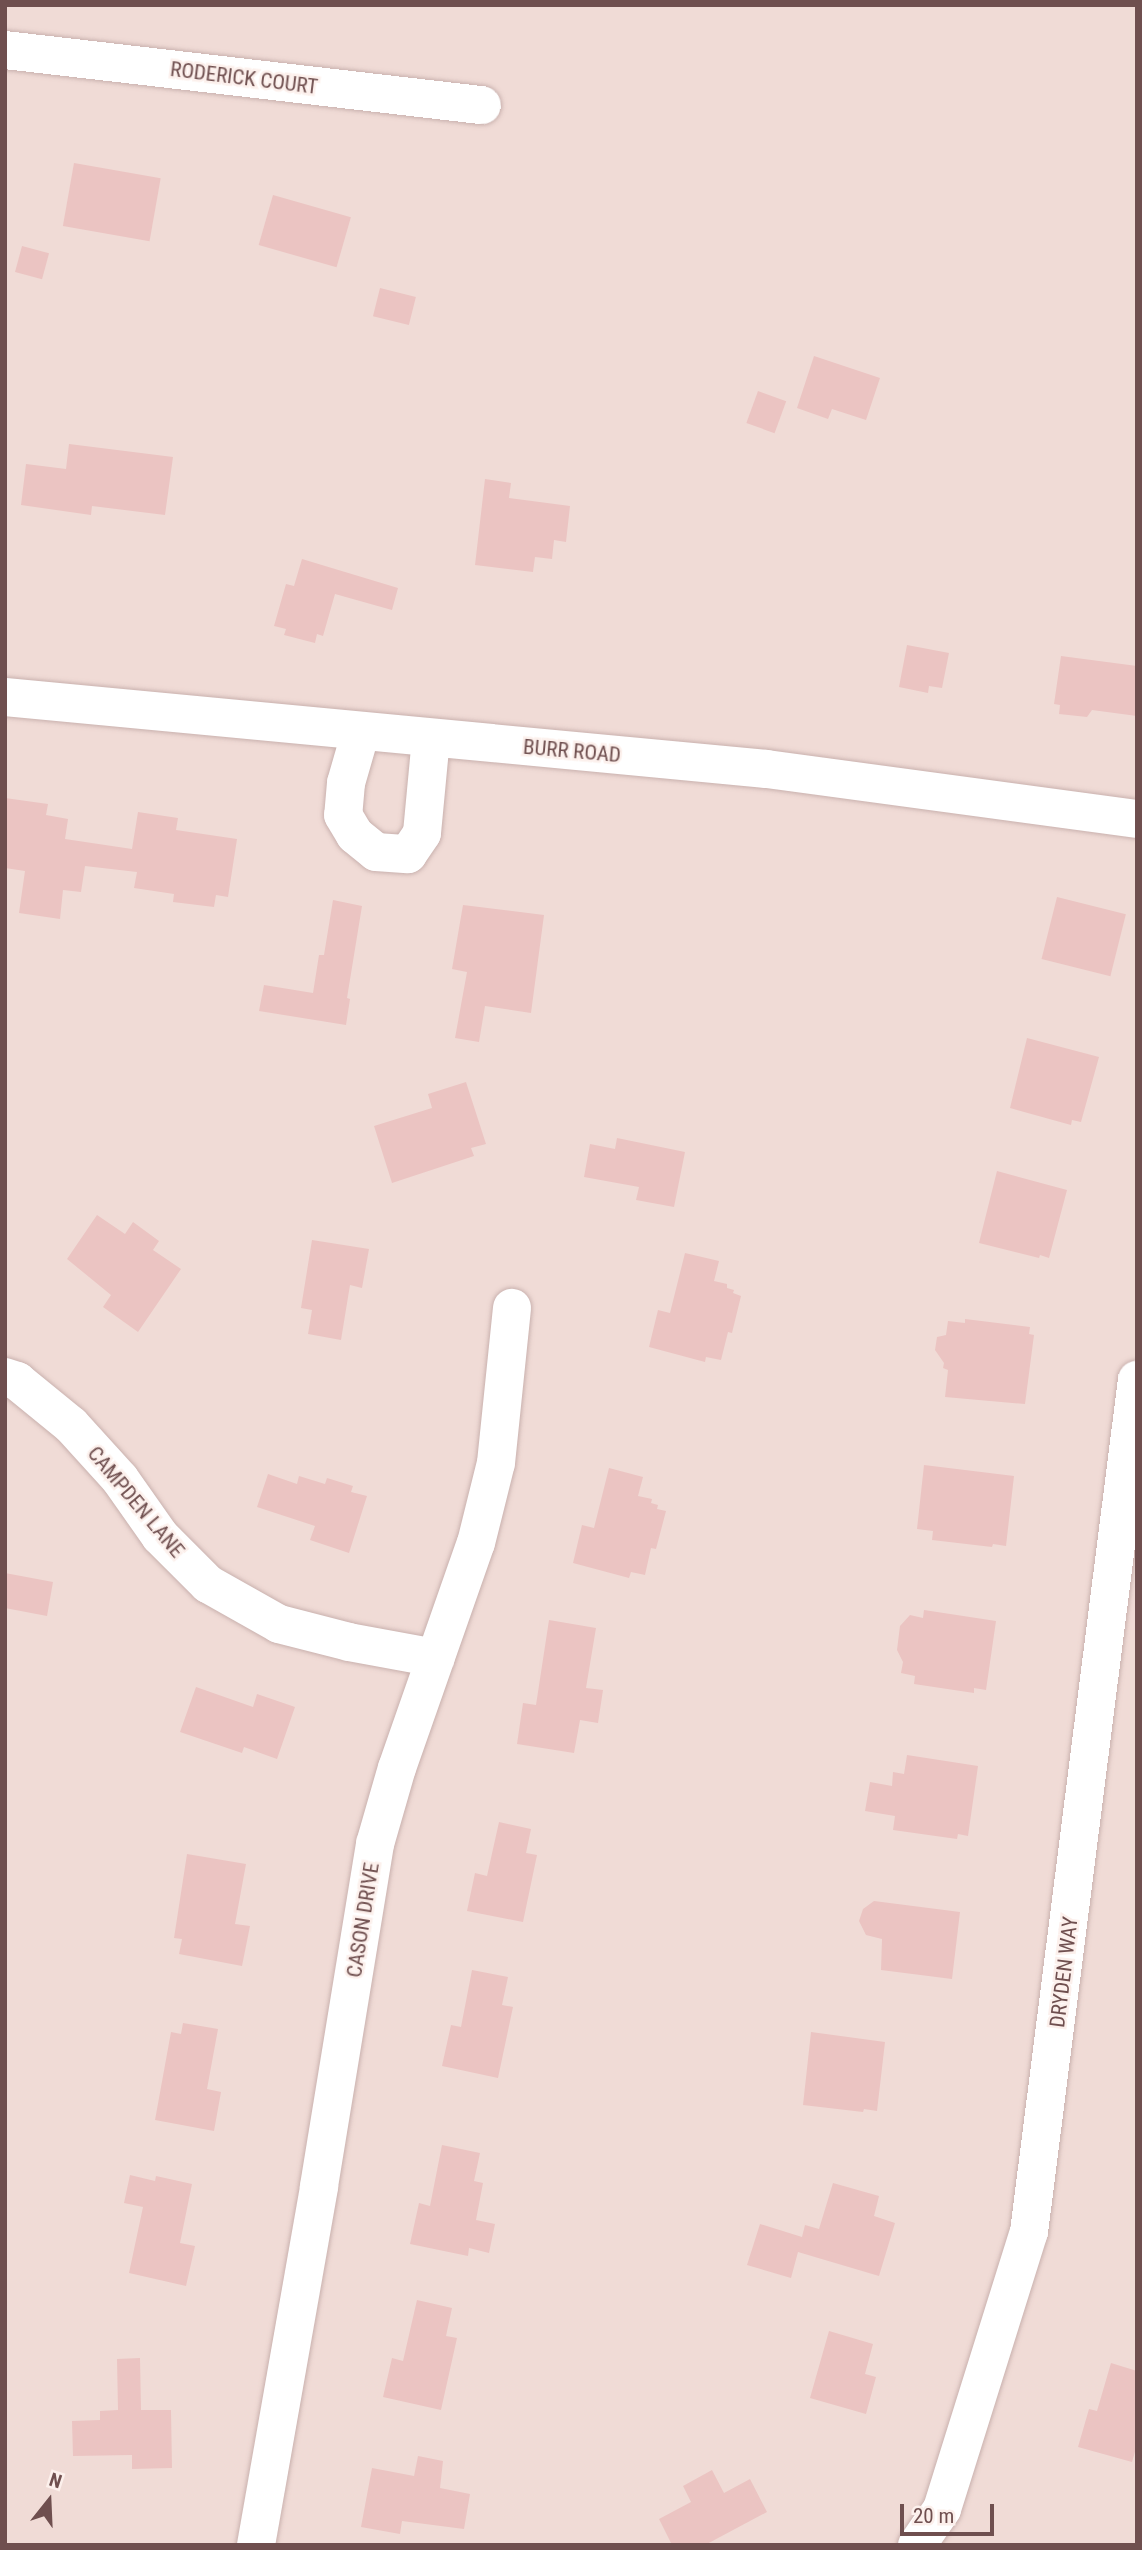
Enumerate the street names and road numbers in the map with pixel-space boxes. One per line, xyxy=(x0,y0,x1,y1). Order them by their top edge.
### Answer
street label: RODERICK COURT xyxy=(169,56,319,100)
street label: BURR ROAD xyxy=(522,734,622,768)
street label: CAMPDEN LANE xyxy=(82,1441,190,1563)
street label: CASON DRIVE xyxy=(341,1861,385,1979)
street label: DRYDEN WAY xyxy=(1045,1915,1083,2029)

